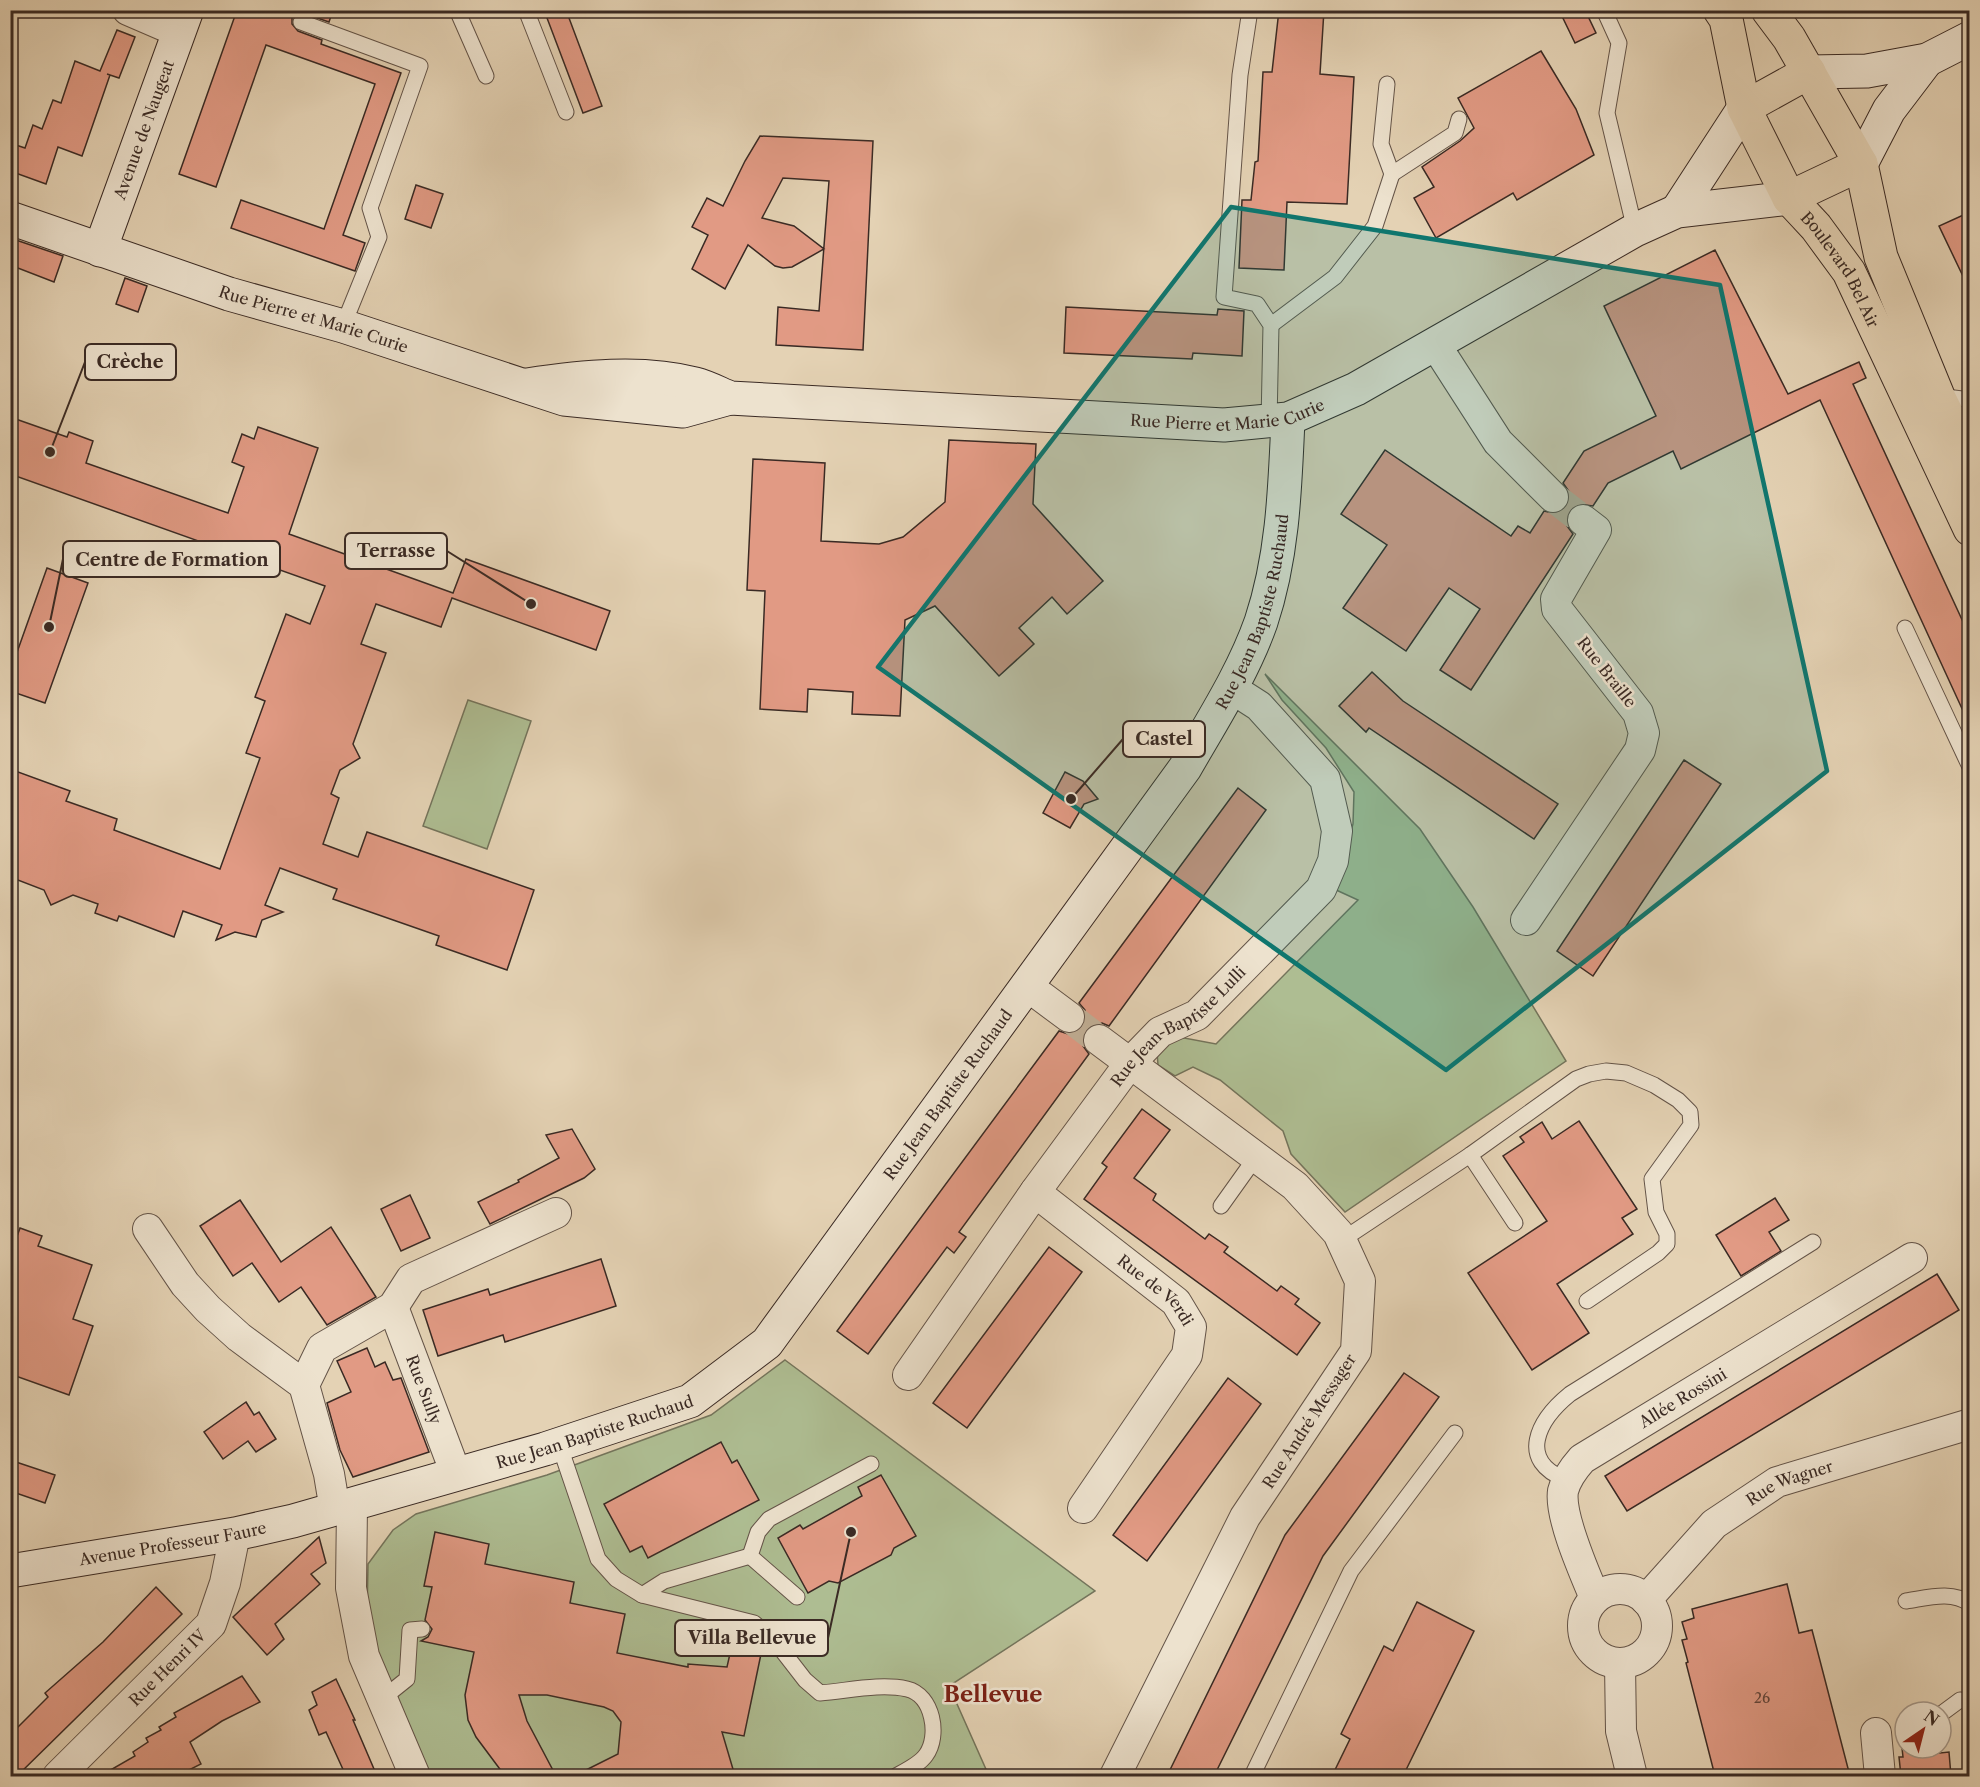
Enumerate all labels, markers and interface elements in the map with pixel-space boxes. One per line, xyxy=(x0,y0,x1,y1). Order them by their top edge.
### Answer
street label: Avenue de Naugeat xyxy=(109,57,178,203)
street label: Boulevard Bel Air xyxy=(1797,207,1884,331)
street label: Rue Pierre et Marie Curie xyxy=(216,281,411,357)
callout: Crèche xyxy=(85,344,176,380)
text: Crèche xyxy=(97,351,164,373)
street label: Rue Pierre et Marie Curie xyxy=(1130,394,1327,435)
street label: Rue Jean Baptiste Ruchaud xyxy=(1211,513,1292,713)
callout: Terrasse xyxy=(345,533,447,569)
text: Terrasse xyxy=(357,540,435,562)
callout: Centre de Formation xyxy=(63,541,280,577)
text: Centre de Formation xyxy=(75,549,269,571)
street label: Rue Braille xyxy=(1573,633,1641,711)
callout: Castel xyxy=(1123,721,1205,757)
text: Castel xyxy=(1135,728,1193,750)
street label: Rue Jean-Baptiste Lulli xyxy=(1106,962,1250,1090)
street label: Rue Jean Baptiste Ruchaud xyxy=(879,1005,1016,1184)
street label: Rue de Verdi xyxy=(1113,1250,1198,1329)
street label: Rue André Messager xyxy=(1258,1350,1360,1492)
street label: Rue Sully xyxy=(402,1352,447,1428)
street label: Allée Rossini xyxy=(1634,1363,1730,1432)
street label: Rue Jean Baptiste Ruchaud xyxy=(494,1391,696,1472)
street label: Rue Wagner xyxy=(1742,1456,1835,1510)
street label: Avenue Professeur Faure xyxy=(77,1517,268,1570)
callout: Villa Bellevue xyxy=(675,1620,828,1656)
street label: Rue Henri IV xyxy=(125,1625,210,1710)
text: Villa Bellevue xyxy=(687,1627,817,1649)
district label: Bellevue xyxy=(944,1681,1042,1708)
house number: 26 xyxy=(1754,1689,1770,1707)
north arrow xyxy=(1893,1700,1953,1760)
text: N xyxy=(1920,1706,1943,1730)

